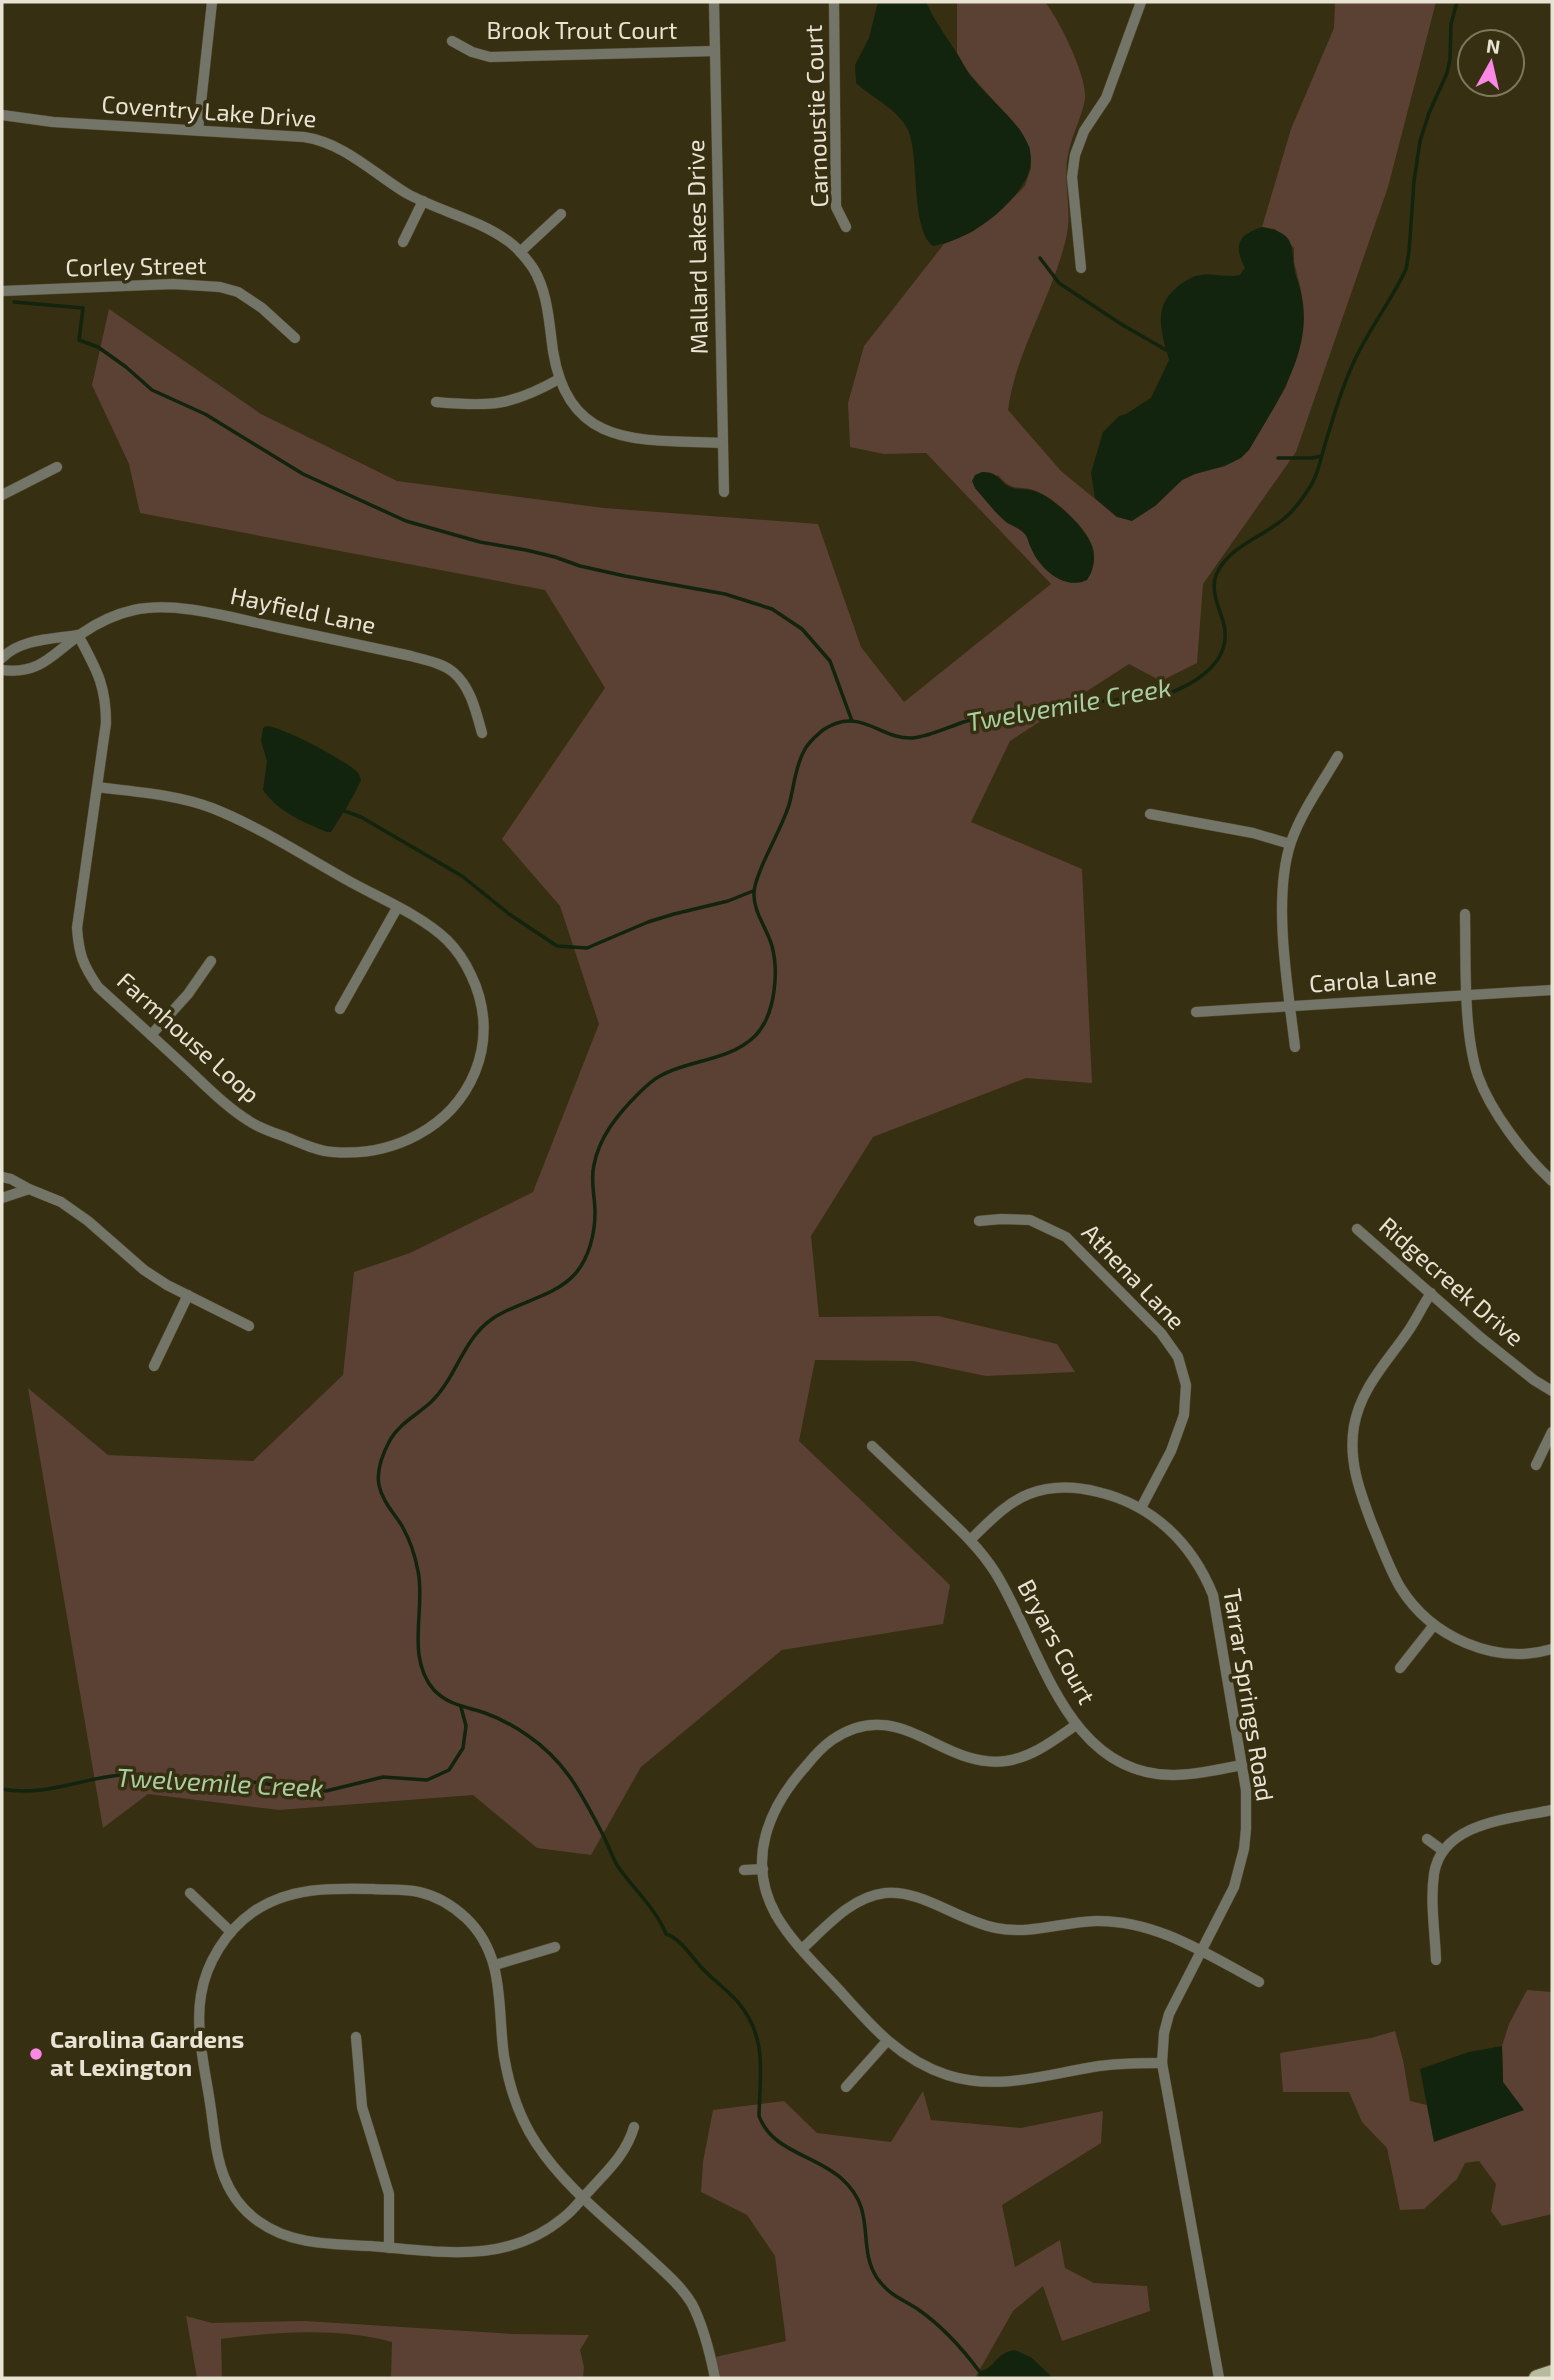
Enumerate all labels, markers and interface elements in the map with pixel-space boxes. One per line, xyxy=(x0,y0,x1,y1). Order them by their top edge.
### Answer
street label: Brook Trout Court xyxy=(487,15,677,44)
street label: Carnoustie Court xyxy=(798,24,833,208)
north arrow xyxy=(1456,28,1526,98)
text: N xyxy=(1485,33,1502,58)
street label: Coventry Lake Drive xyxy=(101,89,318,132)
street label: Mallard Lakes Drive xyxy=(680,139,713,355)
street label: Corley Street xyxy=(65,250,207,281)
street label: Hayfield Lane xyxy=(228,580,379,639)
water label: Twelvemile Creek xyxy=(964,670,1173,737)
street label: Carola Lane xyxy=(1308,960,1438,997)
street label: Farmhouse Loop xyxy=(112,965,266,1108)
street label: Ridgecreek Drive xyxy=(1374,1210,1530,1351)
street label: Athena Lane xyxy=(1077,1217,1192,1335)
street label: Bryars Court xyxy=(1012,1574,1102,1709)
street label: Tarrar Springs Road xyxy=(1218,1586,1281,1803)
water label: Twelvemile Creek xyxy=(116,1761,324,1802)
place label: Carolina Gardens at Lexington xyxy=(50,2024,244,2081)
marker: Carolina Gardens at Lexington xyxy=(28,2046,44,2062)

